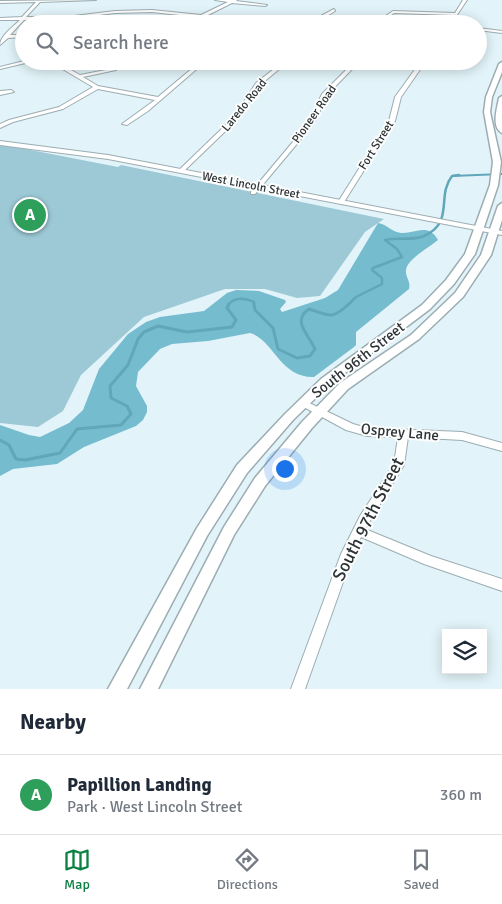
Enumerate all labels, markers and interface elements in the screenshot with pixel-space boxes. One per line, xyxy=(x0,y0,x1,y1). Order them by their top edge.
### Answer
search box xyxy=(15,15,487,70)
icon: search xyxy=(33,29,61,57)
text: Search here xyxy=(73,31,169,55)
street label: Laredo Road xyxy=(219,76,270,135)
street label: Pioneer Road xyxy=(289,82,340,146)
street label: Fort Street xyxy=(356,118,397,173)
street label: West Lincoln Street xyxy=(201,169,301,202)
pin: A xyxy=(14,196,46,234)
street label: South 96th Street xyxy=(308,318,408,402)
street label: Osprey Lane xyxy=(360,420,440,444)
street label: South 97th Street xyxy=(327,454,409,584)
your location xyxy=(272,456,298,482)
map controls xyxy=(442,629,487,674)
button: layers xyxy=(442,629,487,674)
text: Nearby xyxy=(20,709,86,735)
text: Papillion Landing xyxy=(67,773,212,797)
text: A xyxy=(31,785,41,805)
text: 360 m xyxy=(440,785,482,805)
text: Park · West Lincoln Street xyxy=(67,797,242,817)
tab: Map xyxy=(63,846,91,893)
tab: Directions xyxy=(217,846,278,893)
tab: Saved xyxy=(404,846,439,893)

